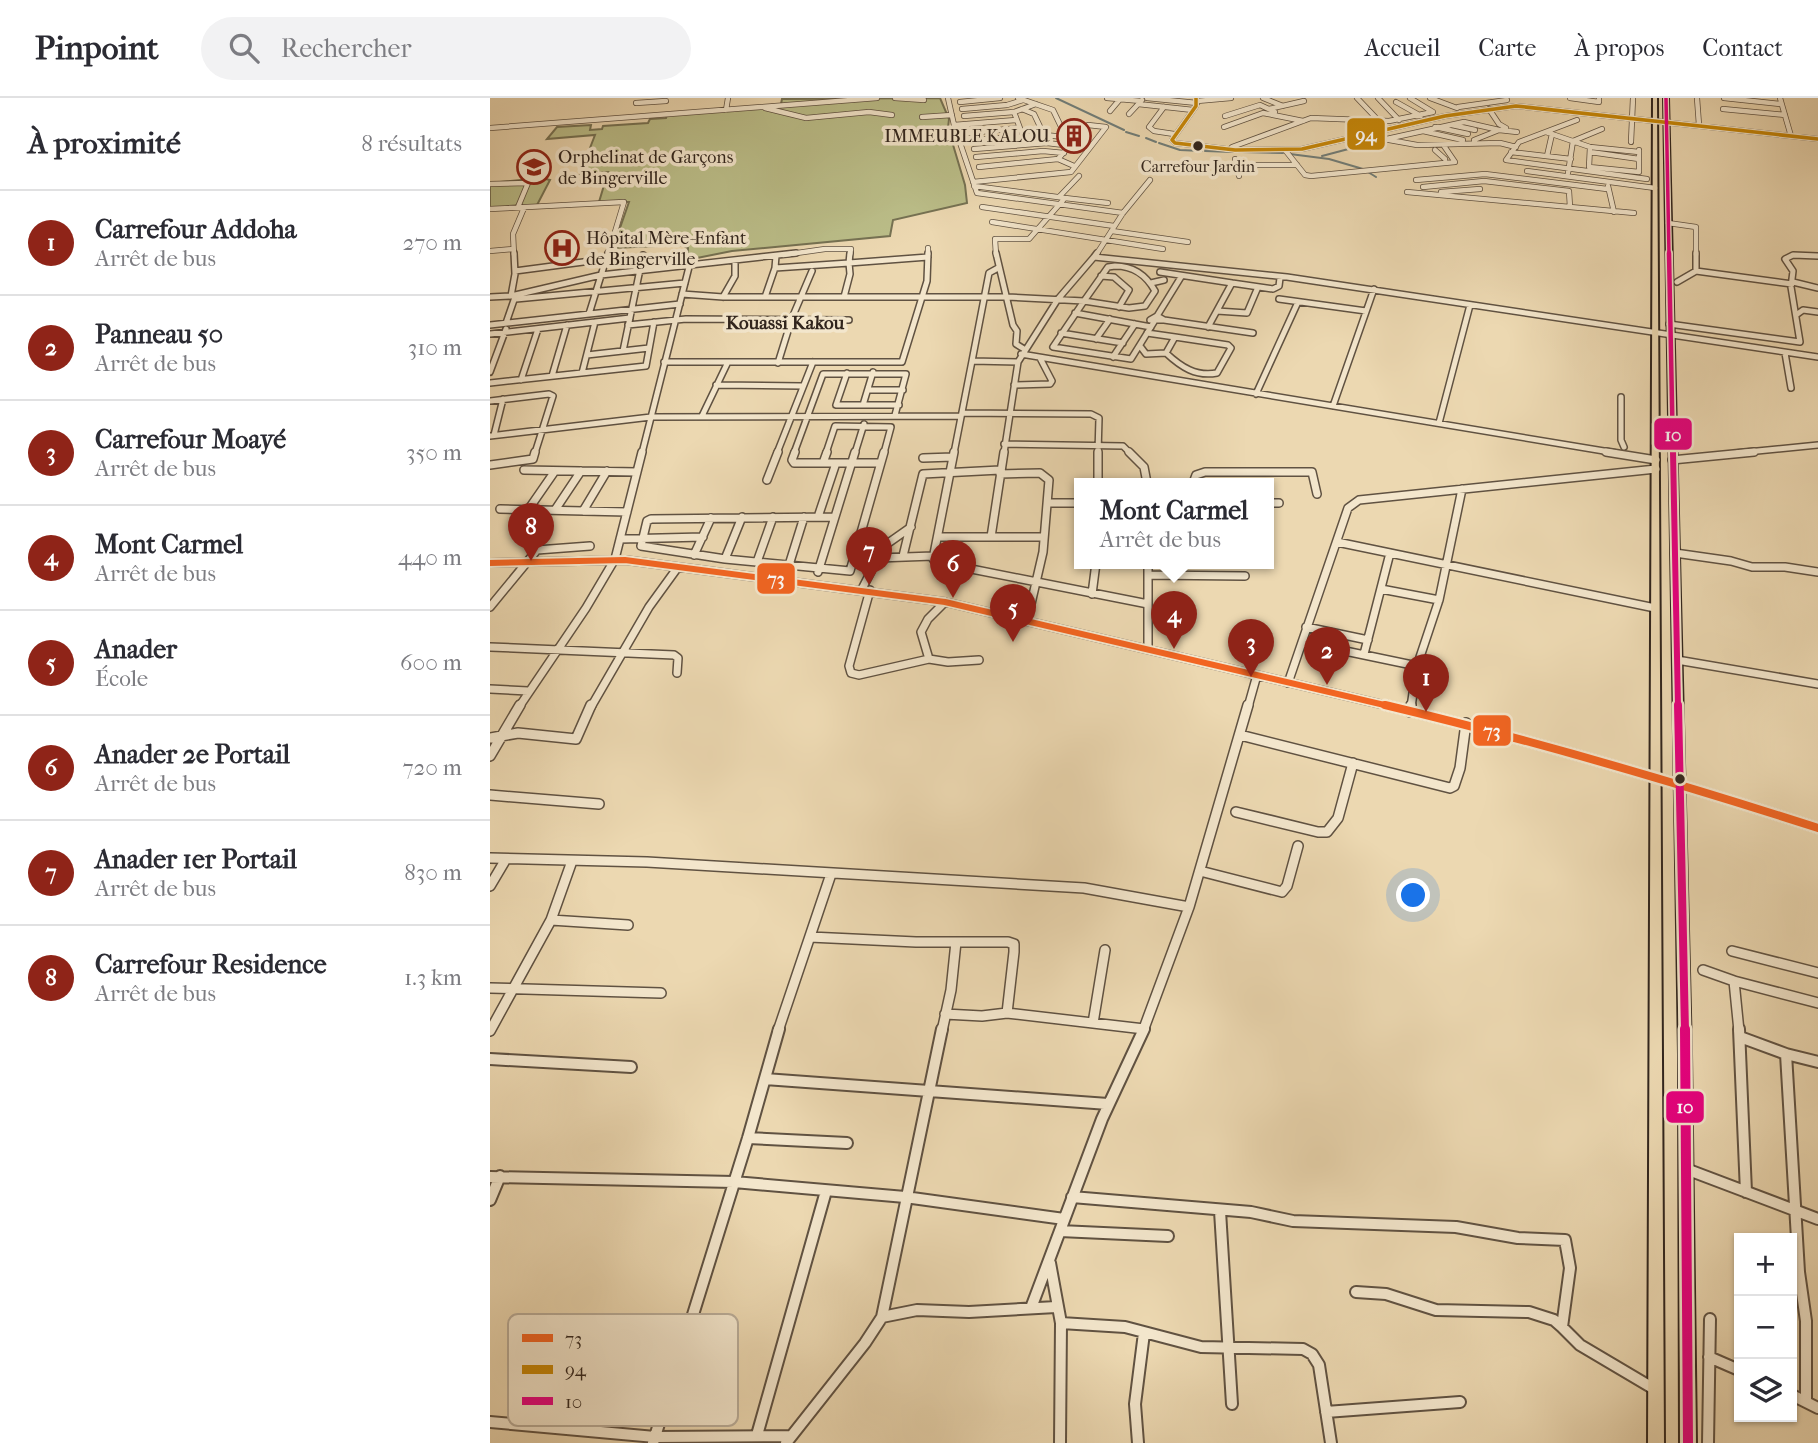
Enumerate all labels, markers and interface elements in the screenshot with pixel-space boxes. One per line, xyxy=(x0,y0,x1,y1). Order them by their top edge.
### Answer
search box xyxy=(201,17,691,80)
text: Pinpoint xyxy=(35,29,159,68)
icon: search xyxy=(225,29,263,67)
text: Rechercher xyxy=(281,33,411,64)
text: Accueil xyxy=(1365,34,1440,62)
text: Carte xyxy=(1478,34,1536,62)
text: À propos xyxy=(1574,34,1664,62)
text: Contact xyxy=(1702,34,1783,62)
building icon: IMMEUBLE KALOU xyxy=(1055,117,1093,155)
line badge: 94 xyxy=(1346,117,1386,151)
text: 94 xyxy=(1354,124,1377,146)
text: À proximité xyxy=(28,126,181,161)
place label: IMMEUBLE KALOU xyxy=(884,126,1050,147)
text: 8 résultats xyxy=(361,130,462,157)
marker: Carrefour Jardin xyxy=(1191,139,1205,153)
place label: Orphelinat de Garçons de Bingerville xyxy=(558,147,734,189)
school or university icon: Orphelinat de Garçons de Bingerville xyxy=(515,148,553,186)
place label: Carrefour Jardin xyxy=(1141,157,1256,176)
text: Carrefour Addoha xyxy=(95,214,297,245)
place label: Hôpital Mère-Enfant de Bingerville xyxy=(586,228,747,270)
text: 1 xyxy=(47,229,55,256)
text: 270 m xyxy=(402,229,462,256)
hospital icon: Hôpital Mère-Enfant de Bingerville xyxy=(543,229,581,267)
text: Arrêt de bus xyxy=(95,245,216,272)
district label: Kouassi Kakou xyxy=(726,312,845,334)
text: Panneau 50 xyxy=(95,319,223,350)
text: 2 xyxy=(45,334,57,361)
text: 310 m xyxy=(408,334,462,361)
text: Arrêt de bus xyxy=(95,350,216,377)
line badge: 10 xyxy=(1653,417,1693,451)
text: Carrefour Moayé xyxy=(95,424,286,455)
text: 10 xyxy=(1664,424,1682,446)
text: 3 xyxy=(46,439,56,466)
text: 350 m xyxy=(406,439,462,466)
text: Arrêt de bus xyxy=(95,455,216,482)
popup xyxy=(1074,478,1274,569)
text: Mont Carmel xyxy=(1100,495,1248,526)
pin: 8 xyxy=(508,503,554,561)
text: Arrêt de bus xyxy=(1100,526,1221,553)
pin: 7 xyxy=(846,527,892,585)
text: Mont Carmel xyxy=(95,529,243,560)
pin: 6 xyxy=(930,540,976,598)
text: 4 xyxy=(44,544,58,571)
text: 440 m xyxy=(398,544,462,571)
text: Arrêt de bus xyxy=(95,560,216,587)
line badge: 73 xyxy=(756,562,796,595)
text: 73 xyxy=(767,568,784,590)
pin: 5 xyxy=(990,584,1036,642)
pin: 4 xyxy=(1151,591,1197,649)
pin: 3 xyxy=(1228,619,1274,677)
pin: 2 xyxy=(1304,627,1350,685)
text: Anader xyxy=(95,634,177,665)
text: 5 xyxy=(46,649,56,676)
text: 600 m xyxy=(400,649,462,676)
pin: 1 xyxy=(1403,654,1449,712)
text: École xyxy=(95,665,148,692)
line badge: 73 xyxy=(1472,714,1512,747)
text: 73 xyxy=(1483,720,1500,742)
text: Anader 2e Portail xyxy=(95,739,290,770)
text: 6 xyxy=(45,754,57,781)
text: 720 m xyxy=(402,754,462,781)
text: Arrêt de bus xyxy=(95,770,216,797)
unlabelled marker xyxy=(1673,772,1687,786)
text: Anader 1er Portail xyxy=(95,844,297,875)
text: 7 xyxy=(45,859,57,886)
text: 830 m xyxy=(404,859,462,886)
text: Arrêt de bus xyxy=(95,875,216,902)
your location xyxy=(1396,878,1430,912)
text: Carrefour Residence xyxy=(95,949,327,980)
text: 8 xyxy=(45,964,57,991)
text: 1.3 km xyxy=(404,964,462,991)
text: Arrêt de bus xyxy=(95,980,216,1007)
line badge: 10 xyxy=(1665,1090,1705,1124)
text: 10 xyxy=(1676,1096,1694,1118)
map controls xyxy=(1734,1233,1797,1422)
button: + xyxy=(1734,1233,1797,1296)
button: − xyxy=(1734,1296,1797,1359)
legend xyxy=(508,1314,738,1426)
text: 73 xyxy=(565,1328,582,1350)
text: 94 xyxy=(565,1359,587,1381)
button: layers xyxy=(1734,1359,1797,1422)
text: 10 xyxy=(565,1391,582,1413)

